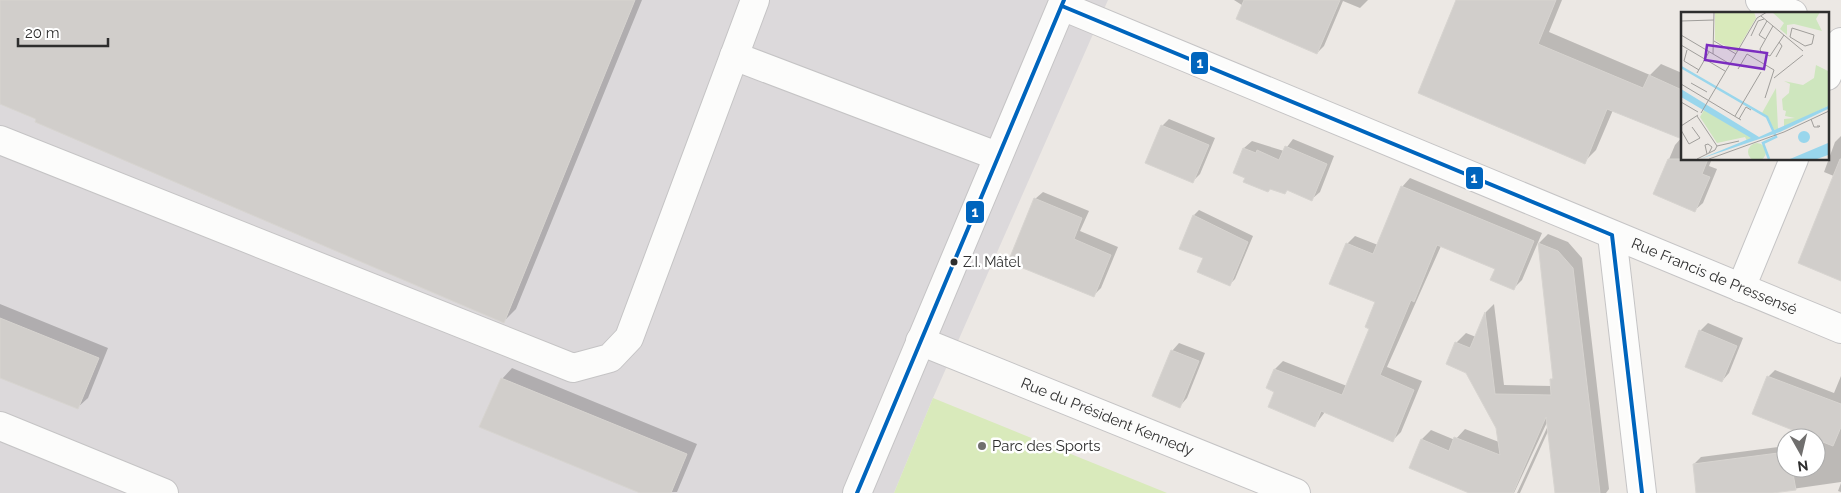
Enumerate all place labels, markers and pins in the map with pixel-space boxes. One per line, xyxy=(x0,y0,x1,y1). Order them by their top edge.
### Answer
place label: Z.I. Mâtel xyxy=(963,254,1021,270)
marker: Z.I. Mâtel xyxy=(949,257,959,267)
place label: Parc des Sports xyxy=(992,437,1101,455)
marker: Parc des Sports xyxy=(976,440,988,452)

